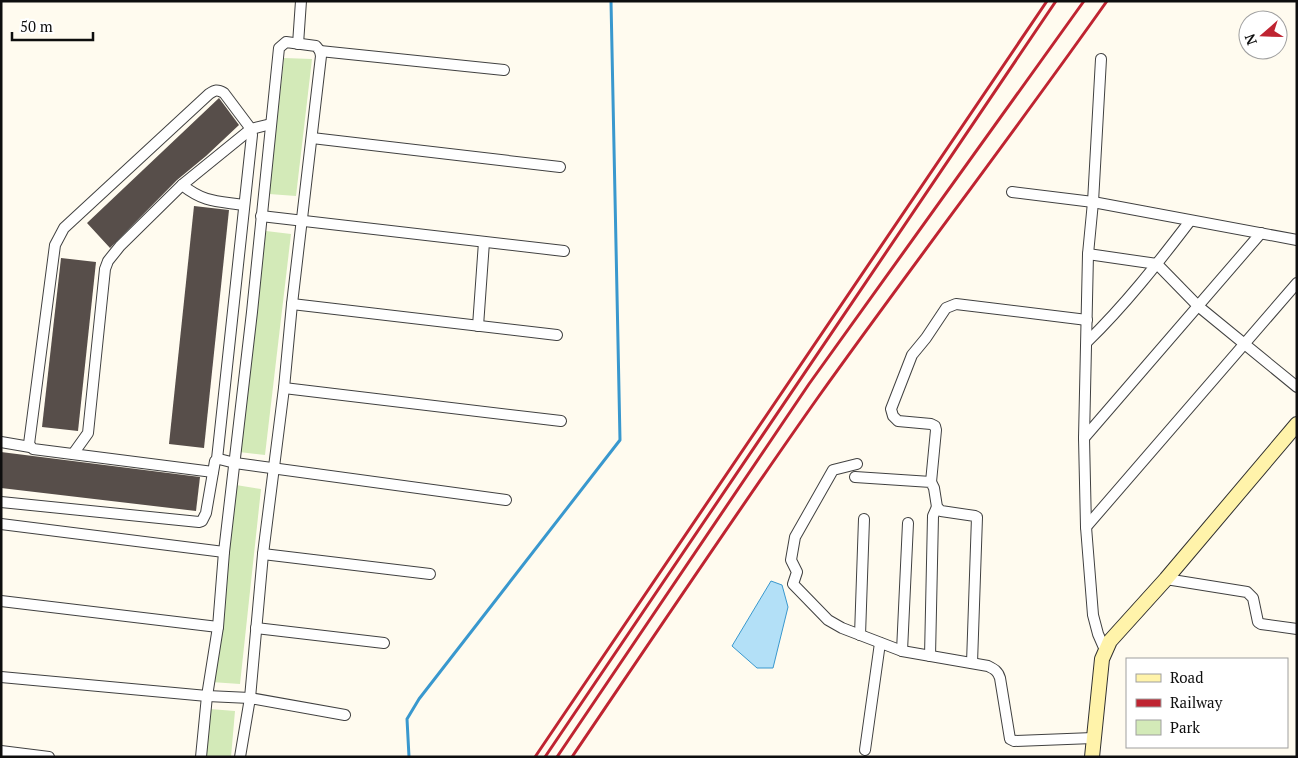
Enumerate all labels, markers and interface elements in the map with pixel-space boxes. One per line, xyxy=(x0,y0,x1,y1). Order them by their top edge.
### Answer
scale bar xyxy=(12,10,94,42)
north arrow xyxy=(1238,10,1288,60)
text: 50 m xyxy=(20,16,53,36)
text: N xyxy=(1239,31,1261,48)
legend xyxy=(1126,658,1288,748)
text: Road xyxy=(1170,667,1203,687)
text: Railway xyxy=(1170,692,1223,712)
text: Park xyxy=(1170,717,1200,737)

